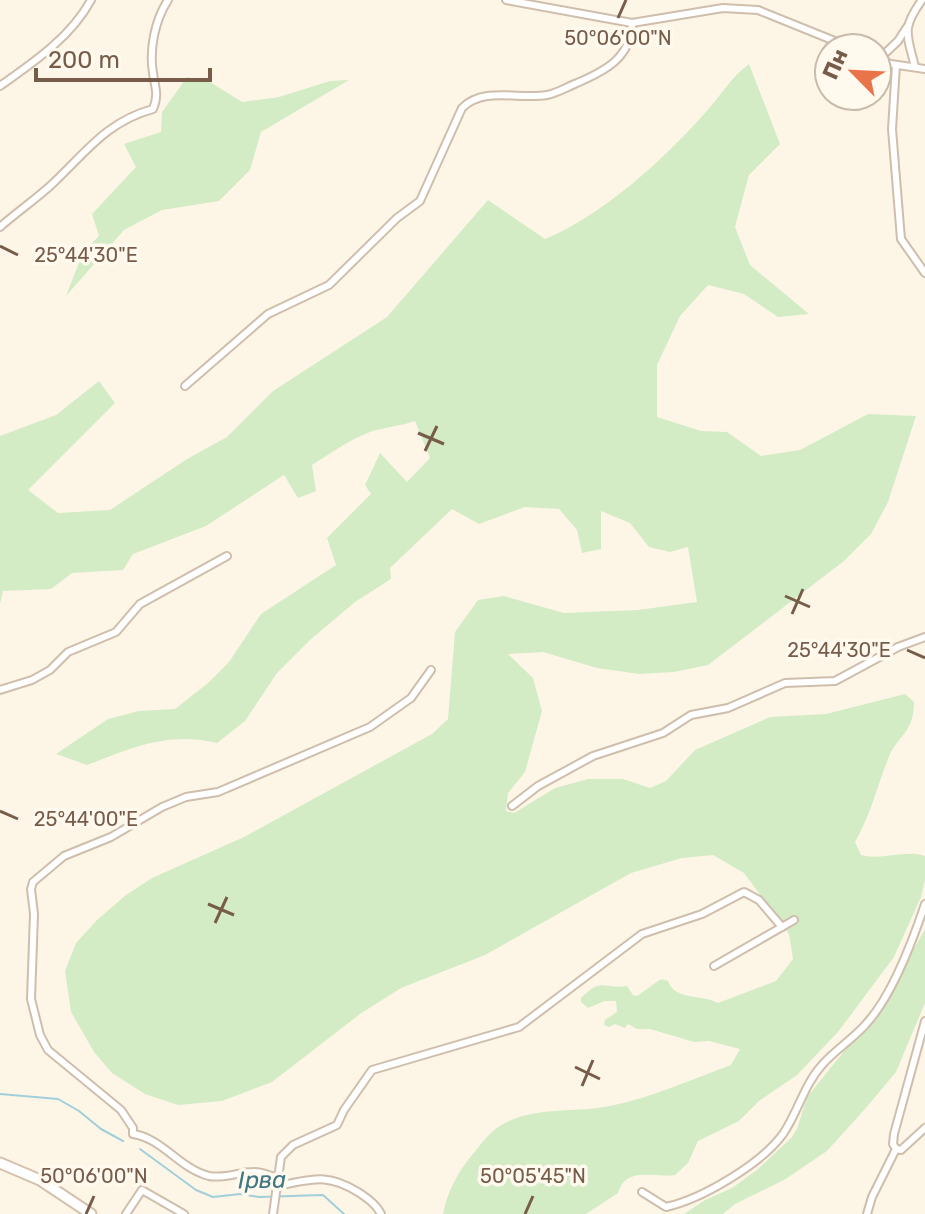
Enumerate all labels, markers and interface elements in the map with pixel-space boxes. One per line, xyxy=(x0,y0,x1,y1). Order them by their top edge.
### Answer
text: 50°06'00"N xyxy=(564,26,672,50)
scale bar xyxy=(36,32,210,82)
north arrow xyxy=(813,32,893,112)
text: Пн xyxy=(817,45,854,83)
text: 200 m xyxy=(48,46,120,74)
text: 25°44'30"E xyxy=(34,243,138,267)
text: 25°44'30"E xyxy=(787,638,891,662)
text: 25°44'00"E xyxy=(34,807,138,831)
text: 50°06'00"N xyxy=(40,1164,148,1188)
text: 50°05'45"N xyxy=(480,1164,586,1188)
water label: Ірва xyxy=(238,1166,286,1194)

